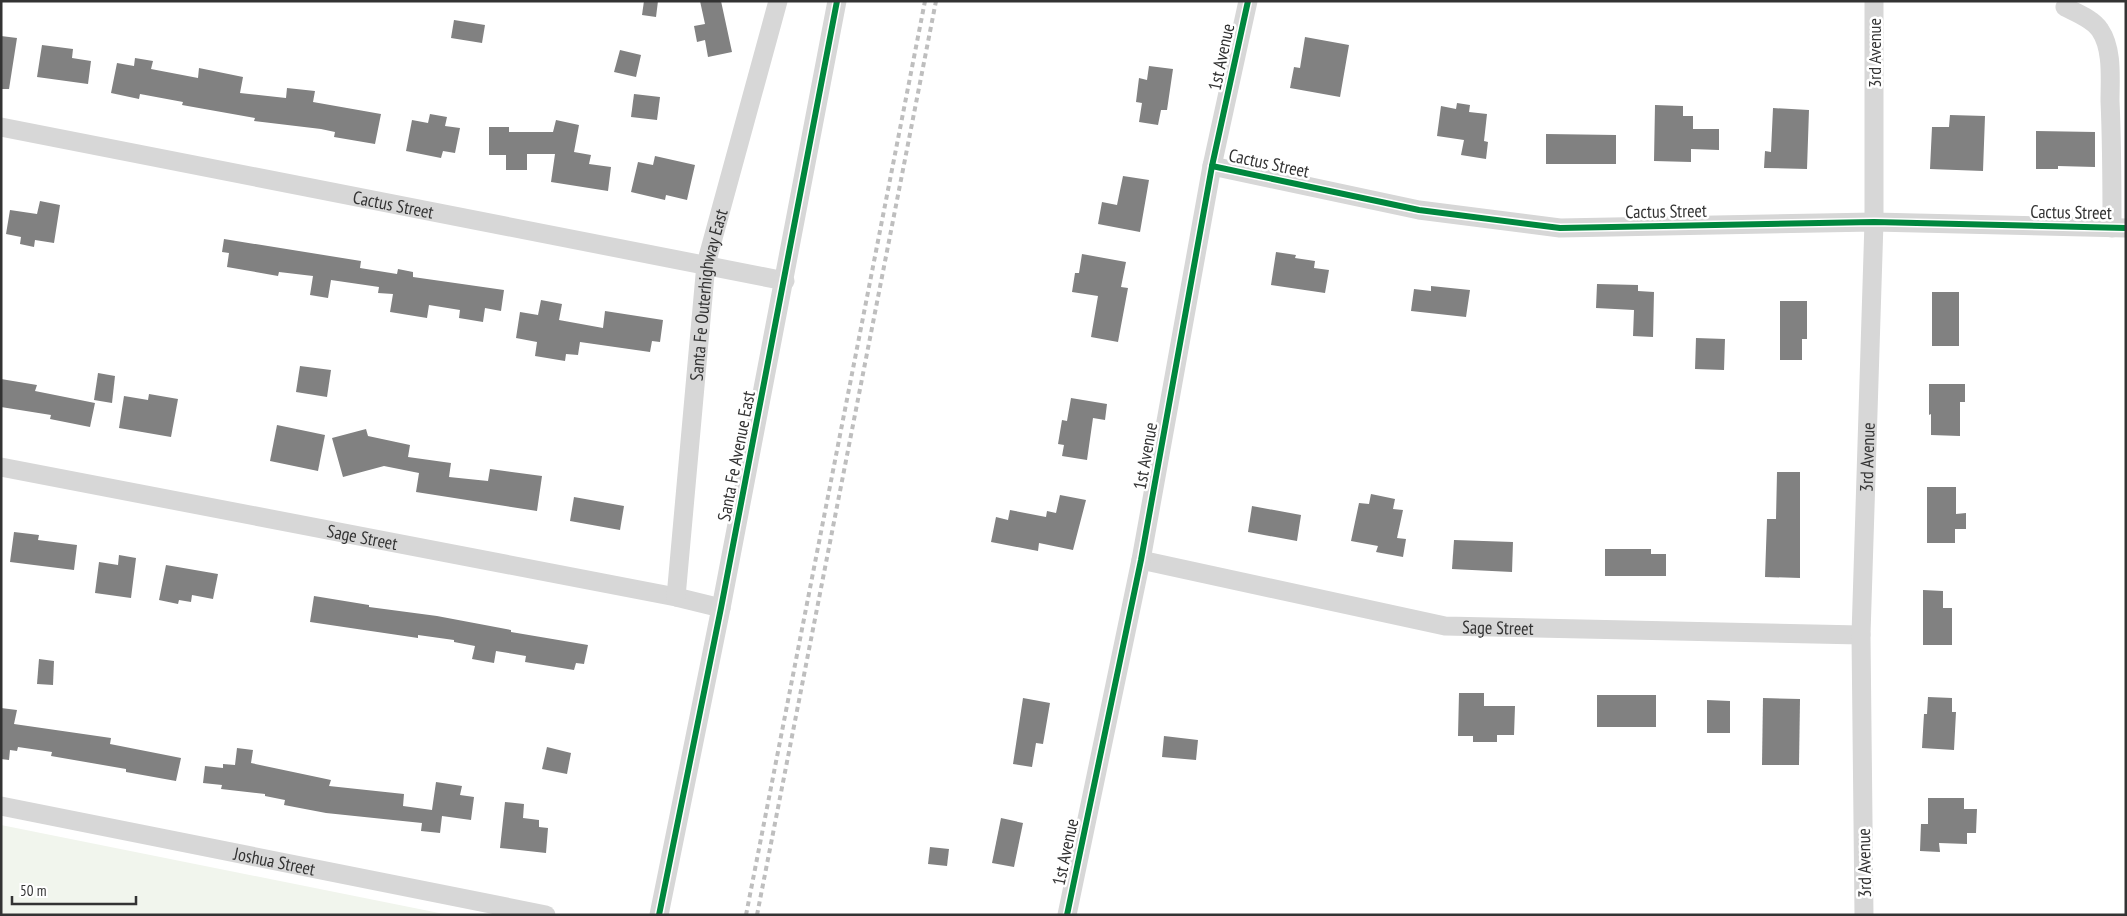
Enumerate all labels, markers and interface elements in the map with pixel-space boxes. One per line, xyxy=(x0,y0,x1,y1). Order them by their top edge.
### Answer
street label: 3rd Avenue xyxy=(1863,18,1886,88)
street label: 1st Avenue xyxy=(1203,21,1239,93)
street label: Cactus Street xyxy=(1227,143,1311,183)
street label: Cactus Street xyxy=(351,185,436,223)
street label: Cactus Street xyxy=(1625,199,1707,223)
street label: Cactus Street xyxy=(2030,200,2112,224)
street label: Santa Fe Outerhighway East xyxy=(684,206,732,382)
street label: Santa Fe Avenue East xyxy=(712,389,760,523)
street label: 1st Avenue xyxy=(1128,421,1162,491)
street label: 3rd Avenue xyxy=(1854,422,1879,492)
street label: Sage Street xyxy=(325,519,400,555)
street label: Sage Street xyxy=(1462,615,1534,639)
street label: 1st Avenue xyxy=(1047,816,1083,888)
street label: 3rd Avenue xyxy=(1852,828,1876,898)
street label: Joshua Street xyxy=(231,841,317,880)
scale bar xyxy=(12,874,136,906)
text: 50 m xyxy=(20,881,46,900)

